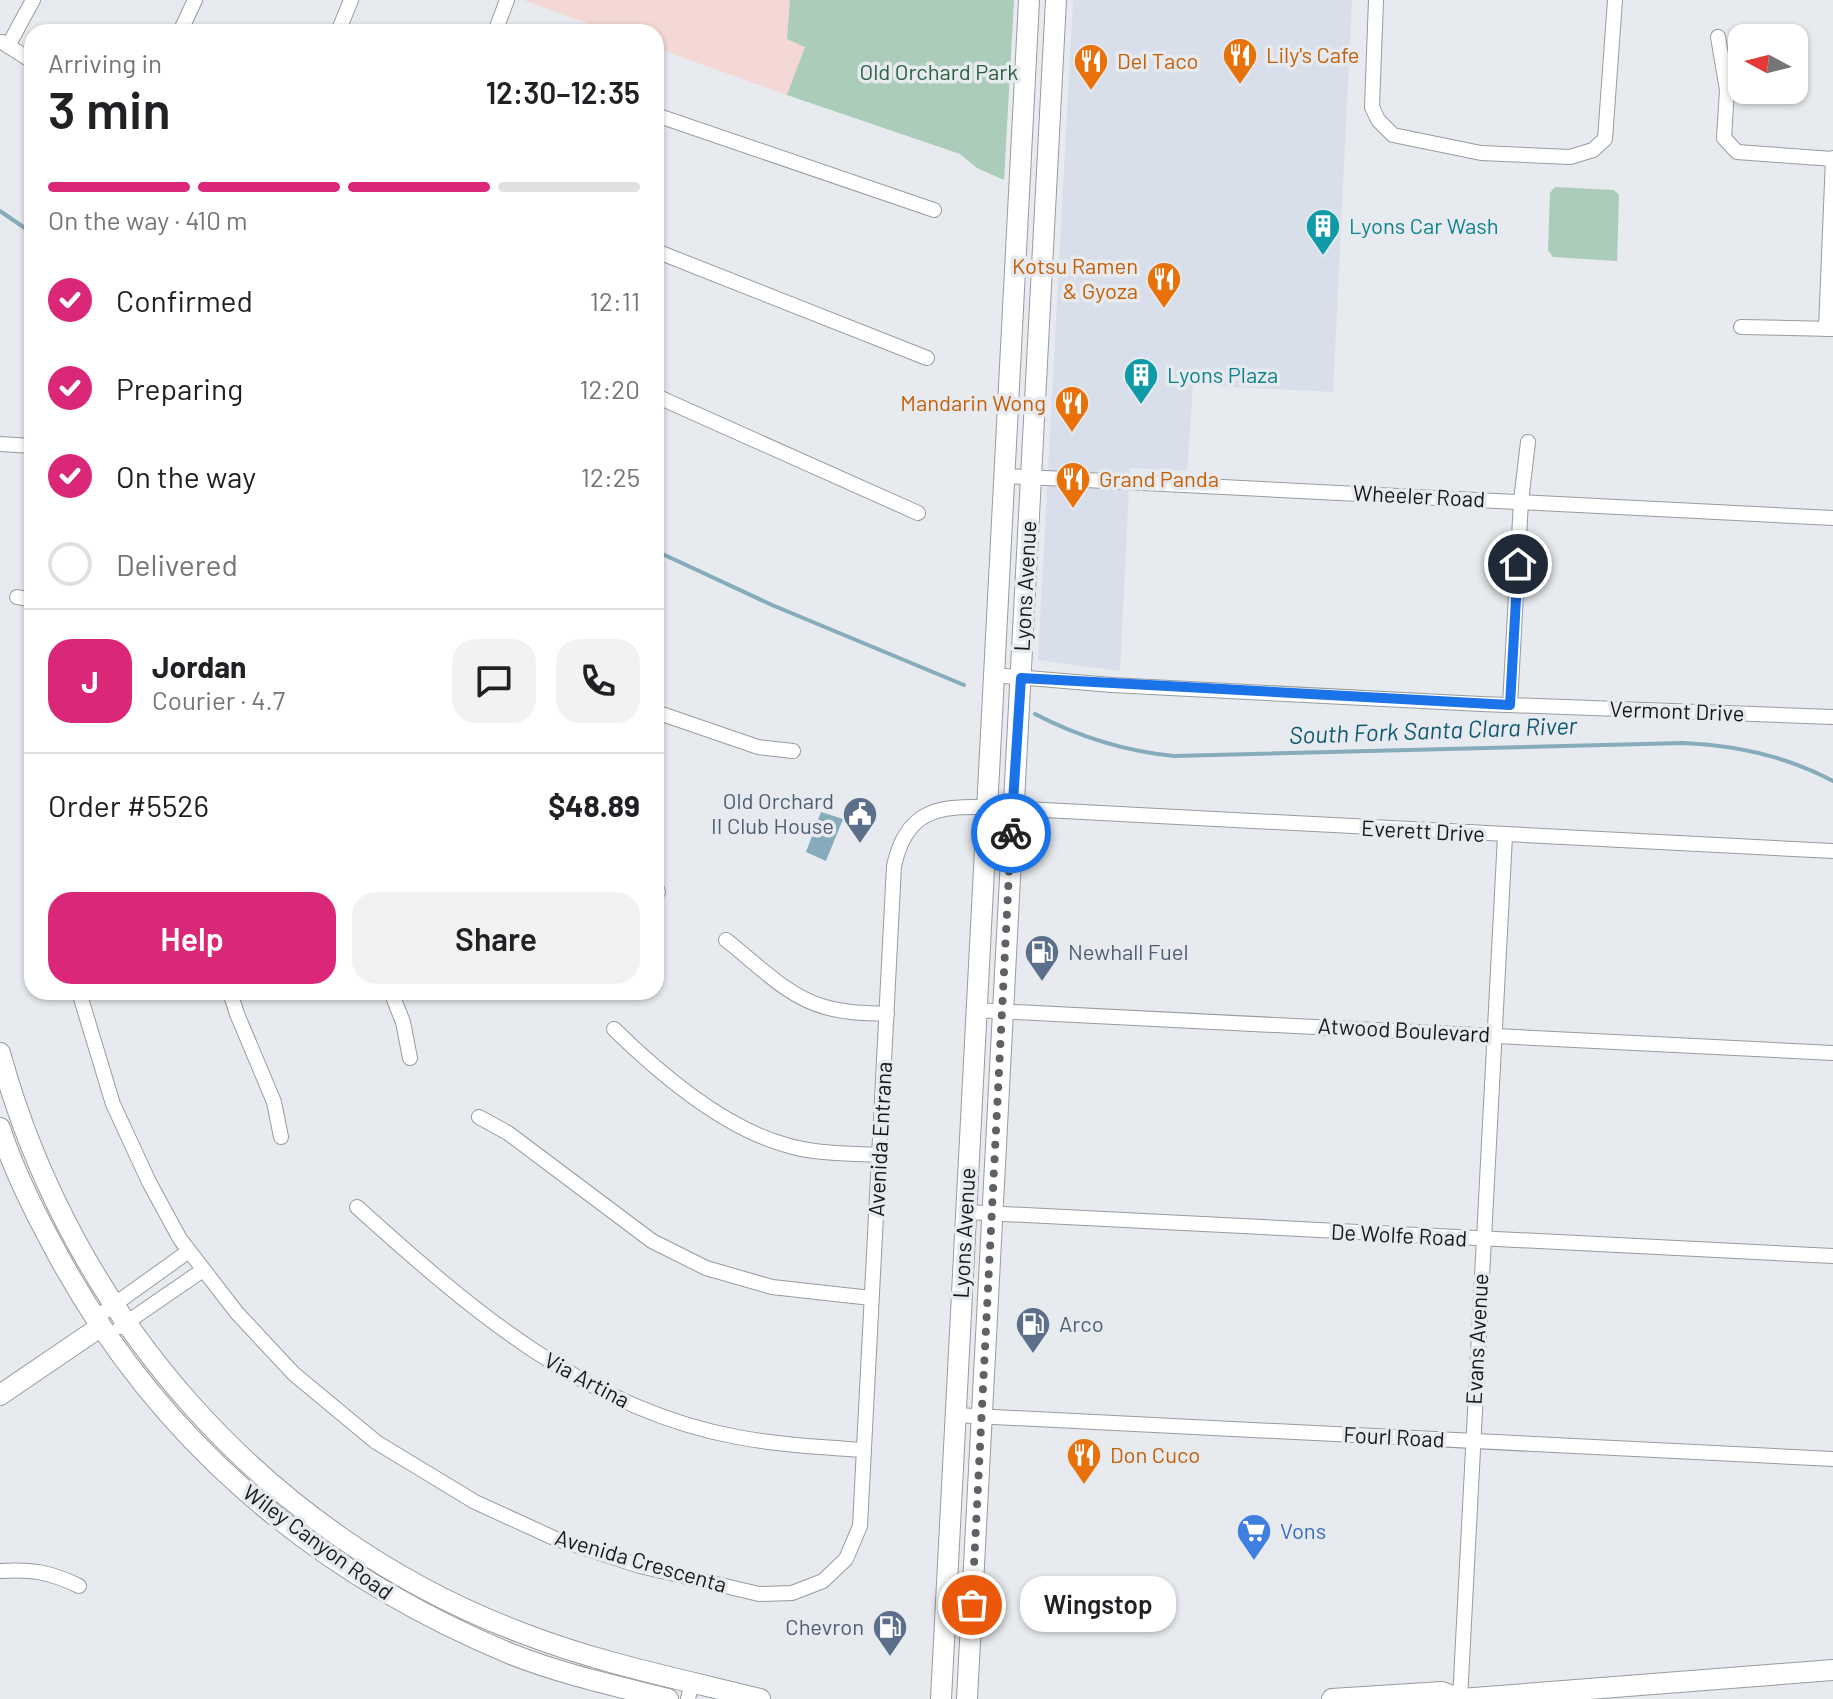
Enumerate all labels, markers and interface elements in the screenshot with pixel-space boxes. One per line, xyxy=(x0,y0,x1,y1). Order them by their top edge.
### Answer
north arrow xyxy=(1728,24,1808,104)
map controls xyxy=(1728,24,1808,104)
restaurant icon: Lily's Cafe xyxy=(1221,36,1259,86)
place label: Lily's Cafe xyxy=(1266,41,1359,67)
restaurant icon: Del Taco xyxy=(1072,42,1110,92)
text: Arriving in xyxy=(48,47,162,78)
place label: Del Taco xyxy=(1117,47,1199,73)
park label: Old Orchard Park xyxy=(860,58,1018,84)
text: 12:30–12:35 xyxy=(486,74,640,110)
text: 3 min xyxy=(48,77,171,139)
text: On the way · 410 m xyxy=(48,204,248,235)
building icon: Lyons Car Wash xyxy=(1304,207,1342,257)
place label: Lyons Car Wash xyxy=(1349,212,1499,238)
place label: Kotsu Ramen & Gyoza xyxy=(1012,252,1138,303)
restaurant icon: Kotsu Ramen & Gyoza xyxy=(1145,260,1183,310)
icon: check xyxy=(48,278,92,322)
text: Confirmed xyxy=(116,282,253,318)
text: 12:11 xyxy=(590,285,640,316)
building icon: Lyons Plaza xyxy=(1122,356,1160,406)
place label: Lyons Plaza xyxy=(1167,361,1278,387)
icon: check xyxy=(48,366,92,410)
text: Preparing xyxy=(116,370,243,406)
text: 12:20 xyxy=(580,373,640,404)
restaurant icon: Mandarin Wong xyxy=(1053,384,1091,434)
place label: Mandarin Wong xyxy=(900,389,1046,415)
icon: check xyxy=(48,454,92,498)
text: On the way xyxy=(116,458,256,494)
restaurant icon: Grand Panda xyxy=(1054,460,1092,510)
text: 12:25 xyxy=(581,461,640,492)
place label: Grand Panda xyxy=(1099,465,1219,491)
street label: Wheeler Road xyxy=(1352,479,1486,511)
street label: Lyons Avenue xyxy=(1008,520,1040,652)
pin xyxy=(1484,530,1552,598)
icon: home xyxy=(1496,542,1540,586)
text: Delivered xyxy=(116,546,238,582)
button: chat xyxy=(452,639,536,723)
button: phone xyxy=(556,639,640,723)
text: Jordan xyxy=(152,648,247,684)
text: J xyxy=(81,663,99,699)
text: Courier · 4.7 xyxy=(152,684,285,715)
street label: Vermont Drive xyxy=(1609,695,1745,725)
water label: South Fork Santa Clara River xyxy=(1288,710,1579,749)
text: Order #5526 xyxy=(48,787,209,823)
text: $48.89 xyxy=(548,787,640,823)
place label: Old Orchard II Club House xyxy=(711,787,834,838)
courier xyxy=(971,793,1051,873)
public building icon: Old Orchard II Club House xyxy=(841,795,879,845)
icon: bike xyxy=(989,811,1033,855)
street label: Everett Drive xyxy=(1360,814,1486,846)
button: Help xyxy=(48,892,336,984)
button: Share xyxy=(352,892,640,984)
fuel station icon: Newhall Fuel xyxy=(1023,933,1061,983)
place label: Newhall Fuel xyxy=(1068,938,1189,964)
street label: Atwood Boulevard xyxy=(1317,1012,1491,1046)
street label: Avenida Entrana xyxy=(862,1061,896,1217)
street label: Lyons Avenue xyxy=(947,1167,979,1299)
street label: De Wolfe Road xyxy=(1330,1217,1468,1251)
street label: Evans Avenue xyxy=(1460,1273,1492,1405)
fuel station icon: Arco xyxy=(1014,1305,1052,1355)
place label: Arco xyxy=(1059,1310,1104,1336)
street label: Via Artina xyxy=(540,1346,634,1412)
street label: Fourl Road xyxy=(1343,1420,1445,1452)
restaurant icon: Don Cuco xyxy=(1065,1436,1103,1486)
place label: Don Cuco xyxy=(1110,1441,1200,1467)
street label: Wiley Canyon Road xyxy=(239,1478,399,1604)
supermarket icon: Vons xyxy=(1235,1512,1273,1562)
place label: Vons xyxy=(1280,1517,1326,1543)
street label: Avenida Crescenta xyxy=(553,1523,730,1597)
pin xyxy=(938,1571,1006,1639)
callout: Wingstop xyxy=(1020,1577,1176,1633)
icon: bag xyxy=(950,1583,994,1627)
text: Wingstop xyxy=(1043,1588,1153,1619)
fuel station icon: Chevron xyxy=(871,1608,909,1658)
place label: Chevron xyxy=(785,1613,864,1639)

